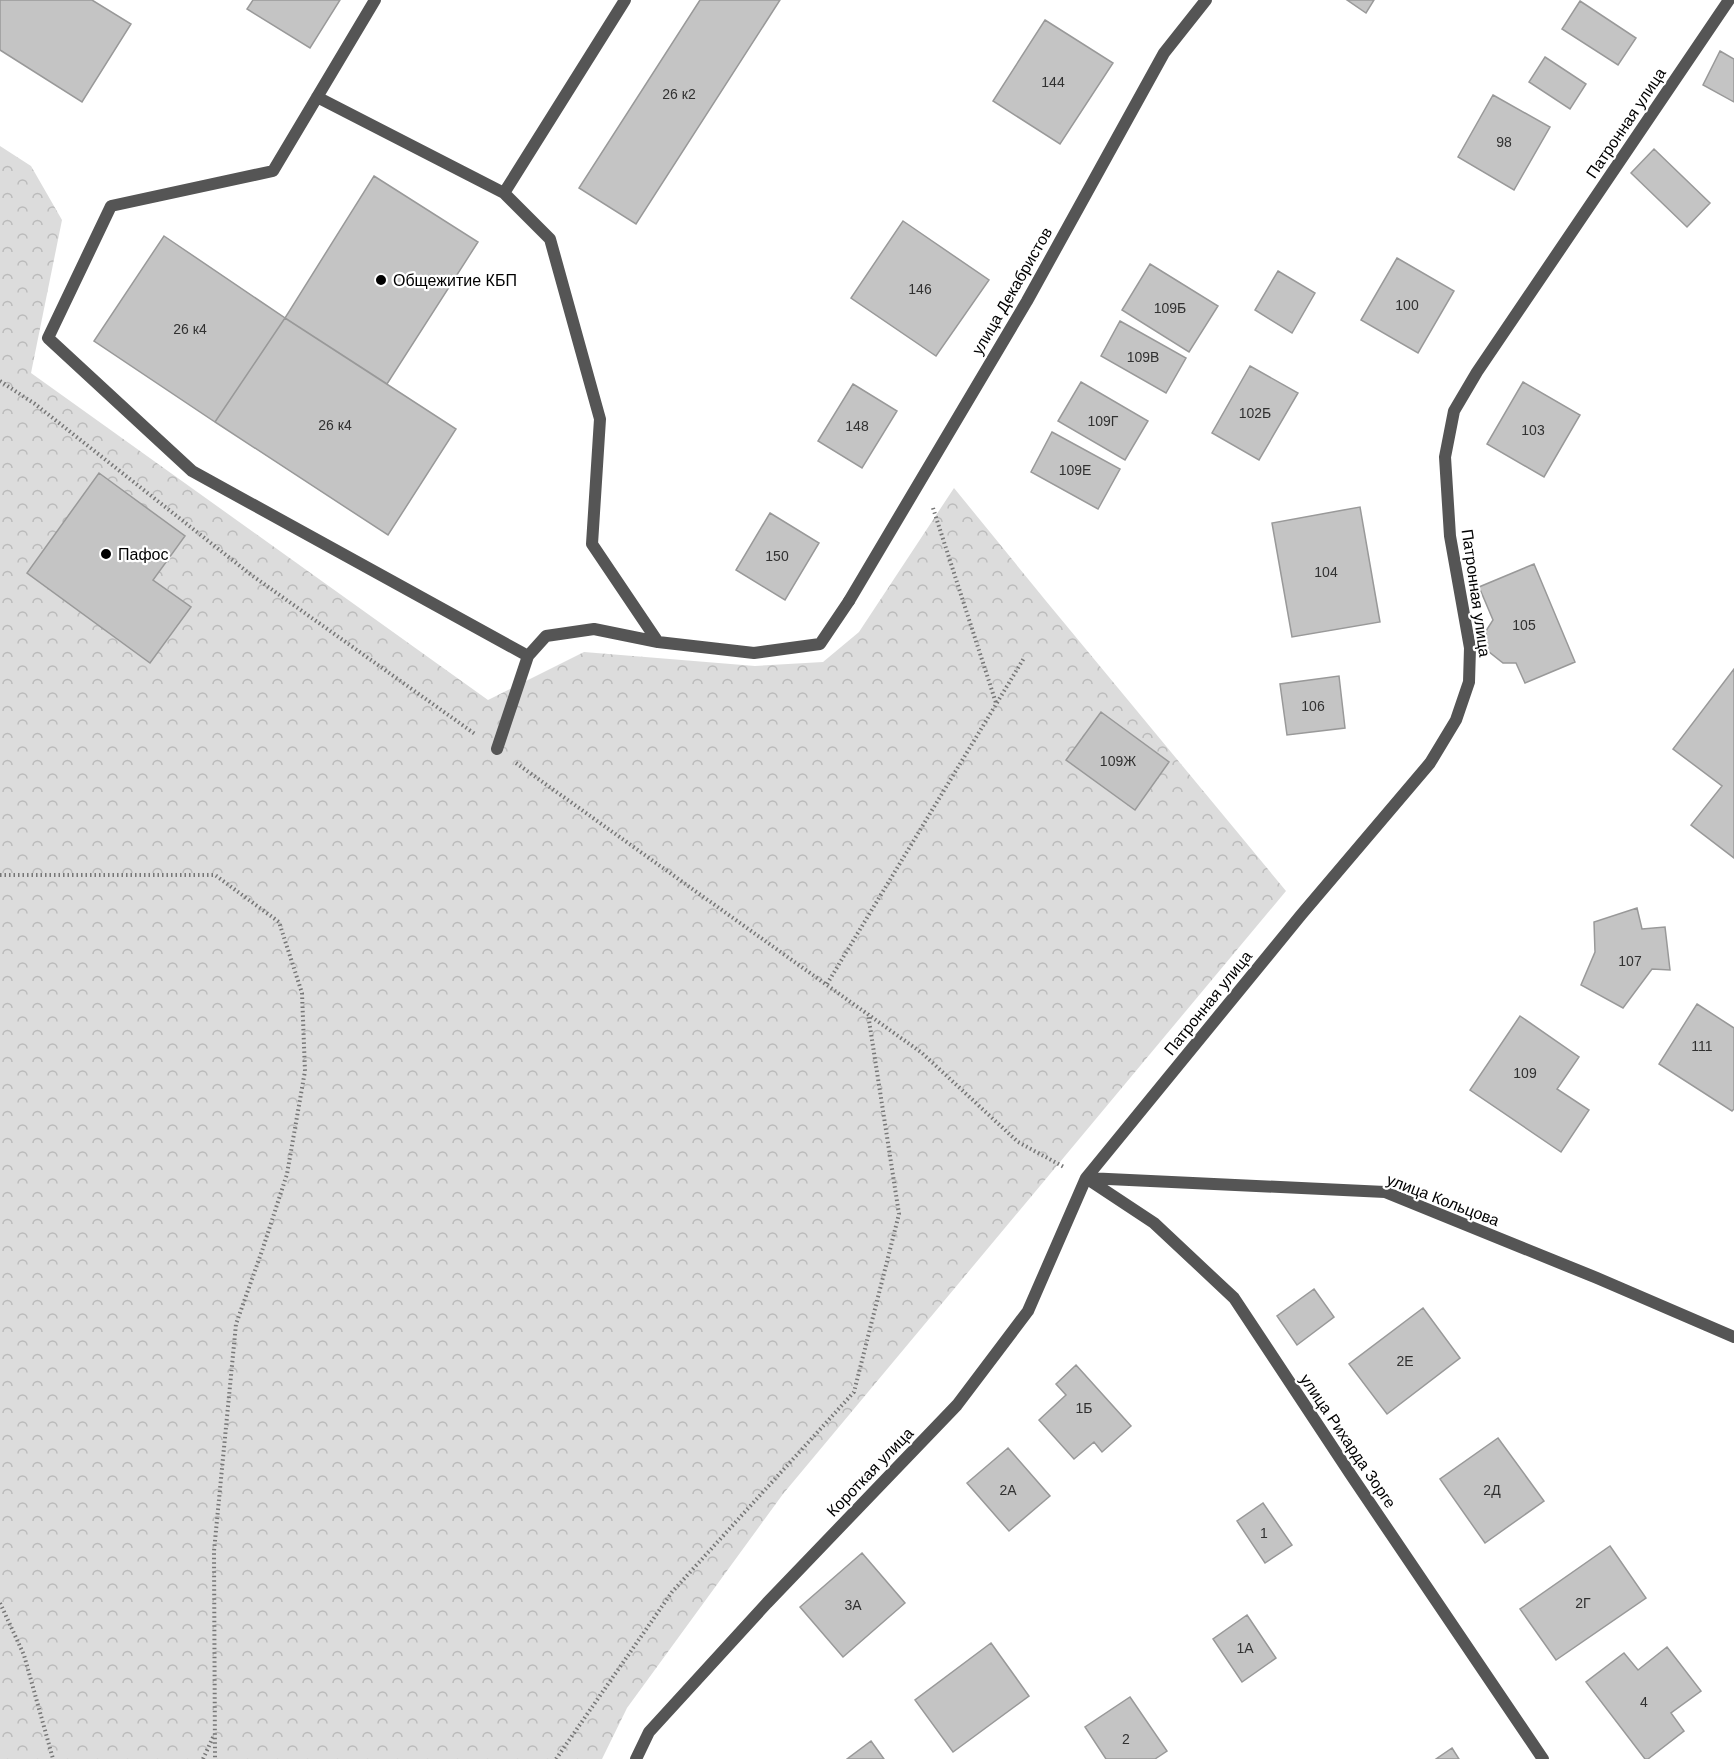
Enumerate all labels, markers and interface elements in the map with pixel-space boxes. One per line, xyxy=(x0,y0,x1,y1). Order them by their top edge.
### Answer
street label: Патронная улица xyxy=(1583,65,1669,181)
house number: 144 xyxy=(1041,74,1065,90)
house number: 26 к2 xyxy=(662,86,696,102)
house number: 98 xyxy=(1496,134,1512,150)
street label: улица Декабристов xyxy=(969,224,1055,358)
place label: Общежитие КБП xyxy=(393,272,517,289)
marker: Общежитие КБП xyxy=(374,273,388,287)
house number: 146 xyxy=(908,281,932,297)
house number: 100 xyxy=(1395,297,1419,313)
house number: 109Б xyxy=(1154,300,1186,316)
house number: 26 к4 xyxy=(173,321,207,337)
house number: 109В xyxy=(1127,349,1159,365)
house number: 102Б xyxy=(1239,405,1271,421)
house number: 109Г xyxy=(1088,413,1119,429)
house number: 26 к4 xyxy=(318,417,352,433)
house number: 148 xyxy=(845,418,869,434)
house number: 103 xyxy=(1521,422,1545,438)
house number: 109Е xyxy=(1059,462,1091,478)
street label: Патронная улица xyxy=(1459,528,1493,658)
place label: Пафос xyxy=(118,546,168,563)
marker: Пафос xyxy=(99,547,113,561)
house number: 150 xyxy=(765,548,789,564)
house number: 104 xyxy=(1314,564,1338,580)
house number: 105 xyxy=(1512,617,1536,633)
house number: 106 xyxy=(1301,698,1325,714)
house number: 109Ж xyxy=(1100,753,1136,769)
street label: Патронная улица xyxy=(1161,948,1255,1058)
house number: 107 xyxy=(1618,953,1642,969)
house number: 111 xyxy=(1691,1038,1713,1054)
house number: 109 xyxy=(1513,1065,1537,1081)
street label: улица Кольцова xyxy=(1384,1171,1502,1229)
house number: 2Е xyxy=(1396,1353,1414,1369)
street label: улица Рихарда Зорге xyxy=(1297,1371,1399,1511)
house number: 1Б xyxy=(1076,1400,1092,1416)
street label: Короткая улица xyxy=(823,1424,917,1520)
house number: 2А xyxy=(999,1482,1017,1498)
house number: 2Д xyxy=(1483,1482,1501,1498)
house number: 1 xyxy=(1260,1525,1268,1541)
house number: 2Г xyxy=(1575,1595,1591,1611)
house number: 3А xyxy=(844,1597,862,1613)
house number: 1А xyxy=(1236,1640,1254,1656)
house number: 4 xyxy=(1640,1694,1648,1710)
house number: 2 xyxy=(1122,1731,1130,1747)

